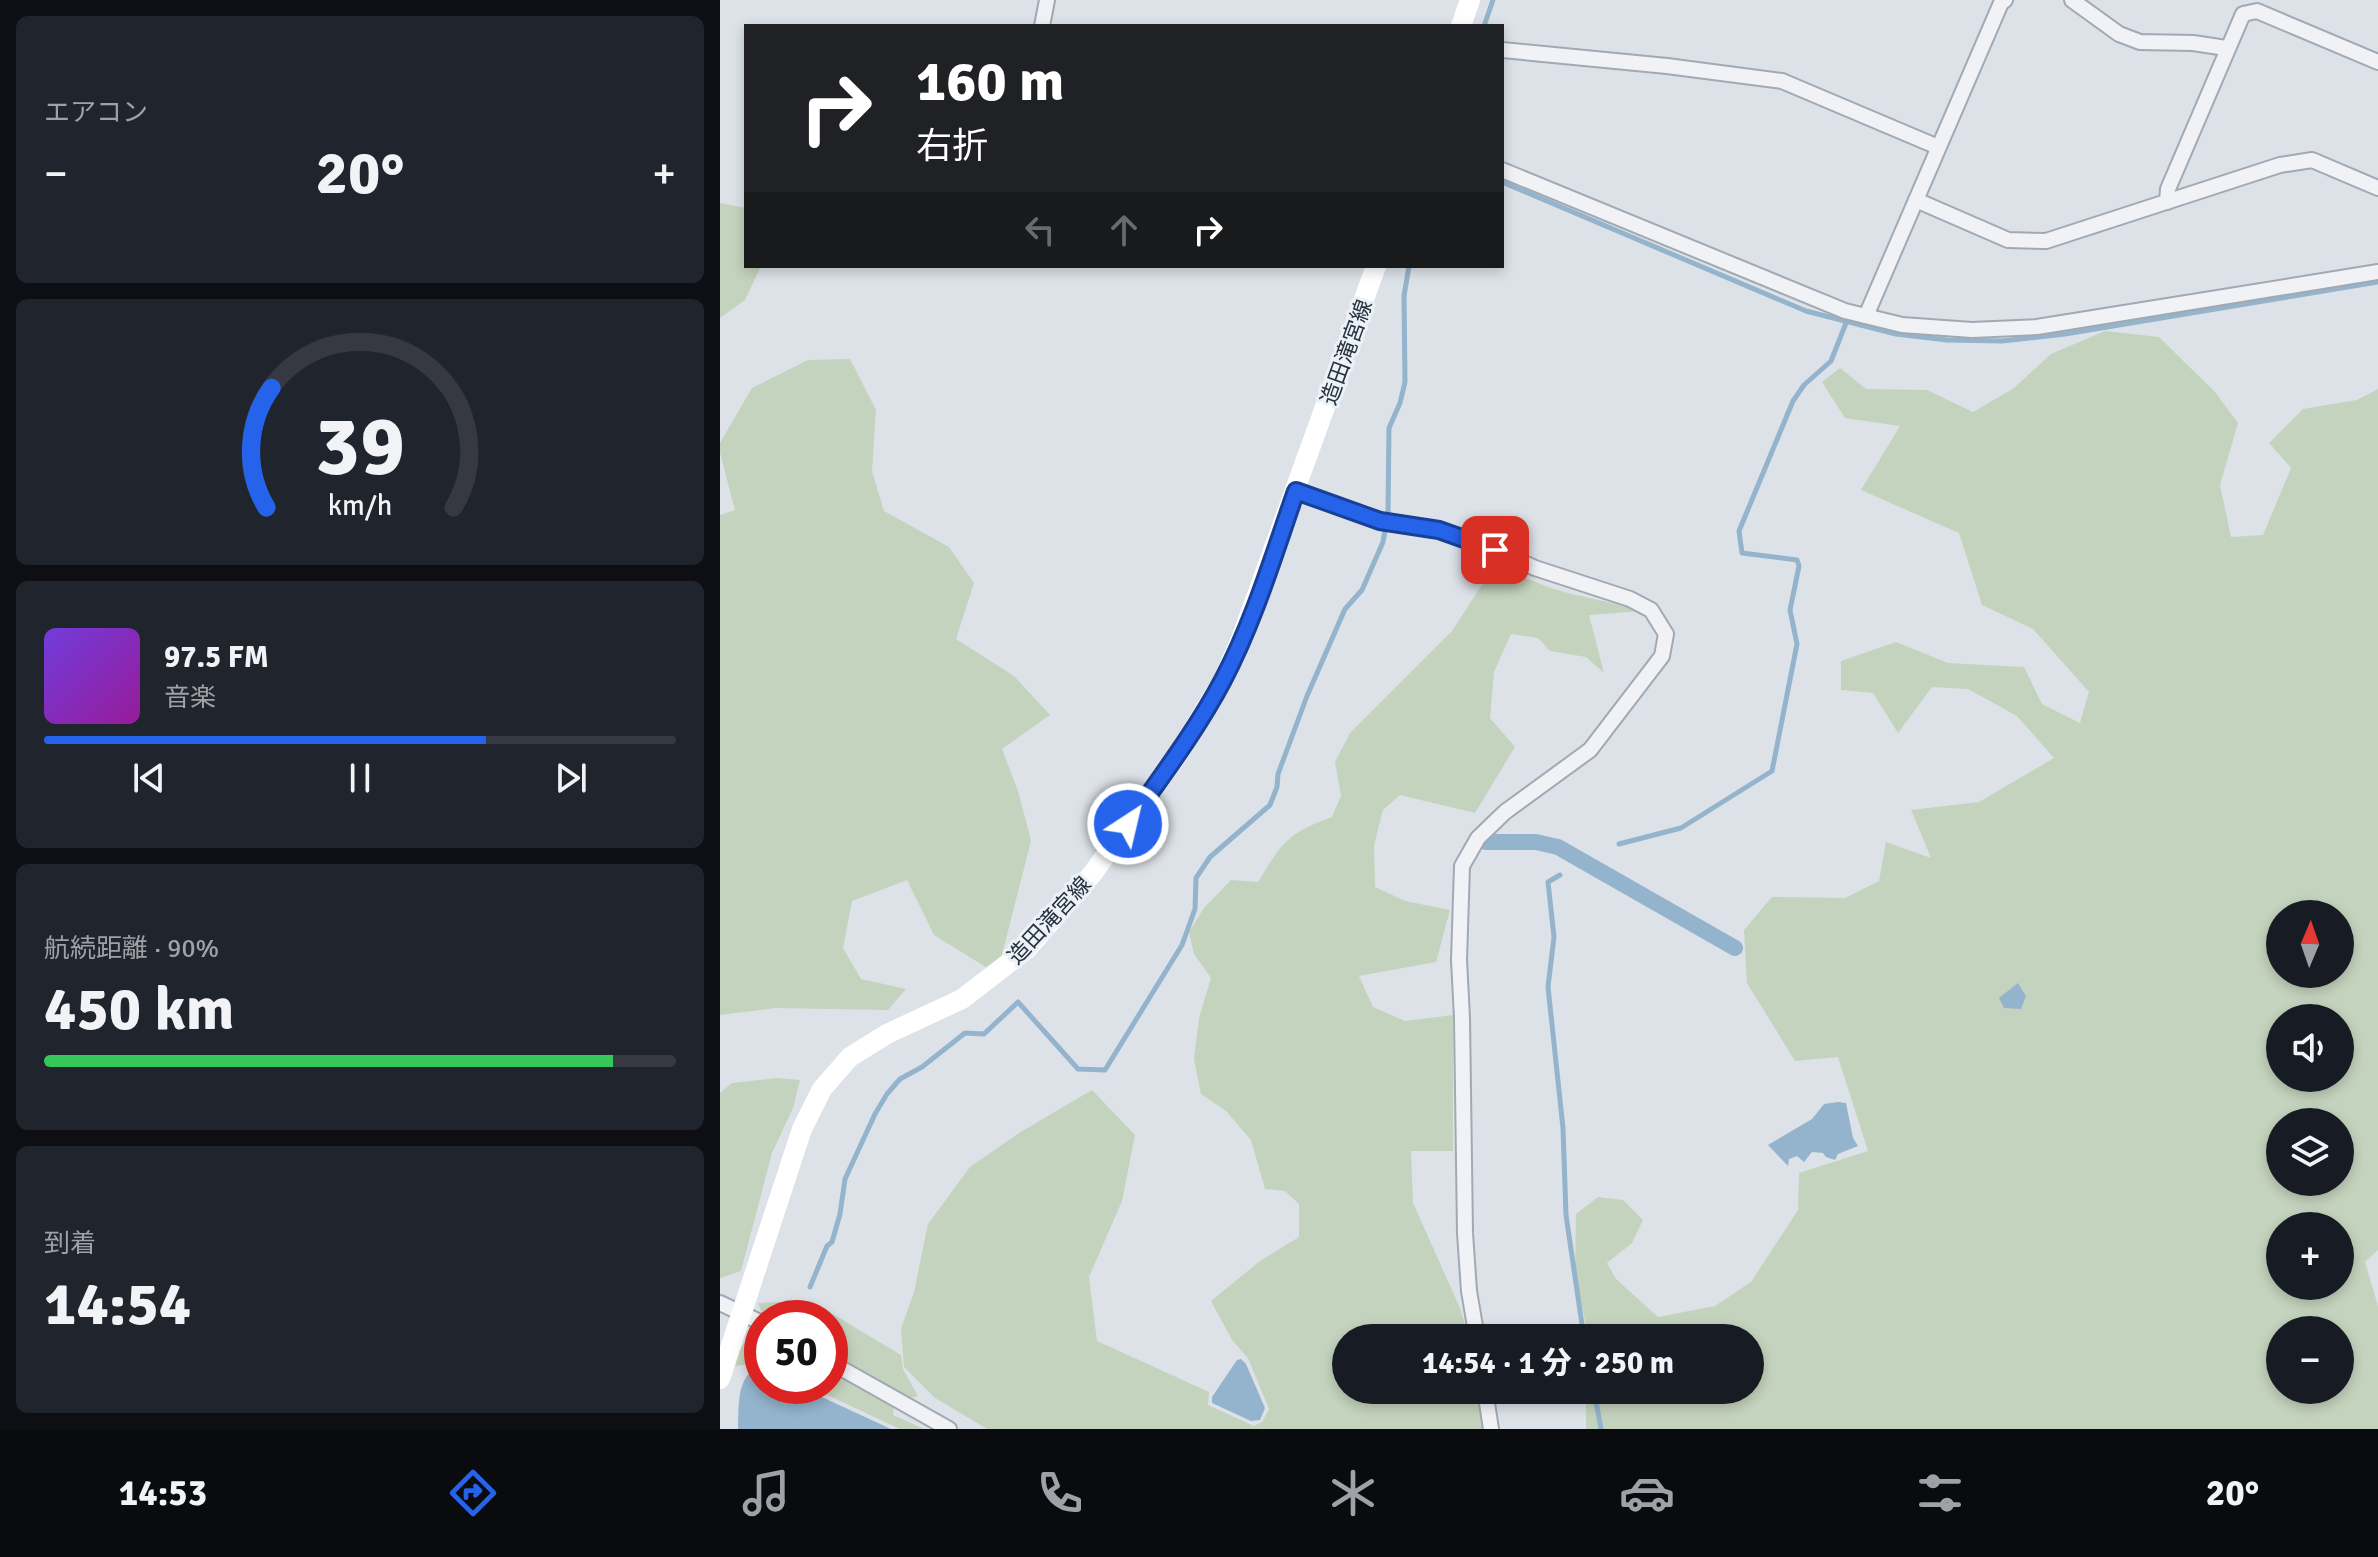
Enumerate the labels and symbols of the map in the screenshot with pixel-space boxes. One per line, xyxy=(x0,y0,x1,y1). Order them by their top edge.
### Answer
street label: 造田滝宮線 xyxy=(1315,296,1378,408)
pin xyxy=(1461,516,1529,584)
position arrow xyxy=(1086,782,1170,866)
street label: 造田滝宮線 xyxy=(1002,871,1097,970)
north arrow xyxy=(2266,900,2354,988)
speed limit sign: 50 xyxy=(744,1300,848,1404)

